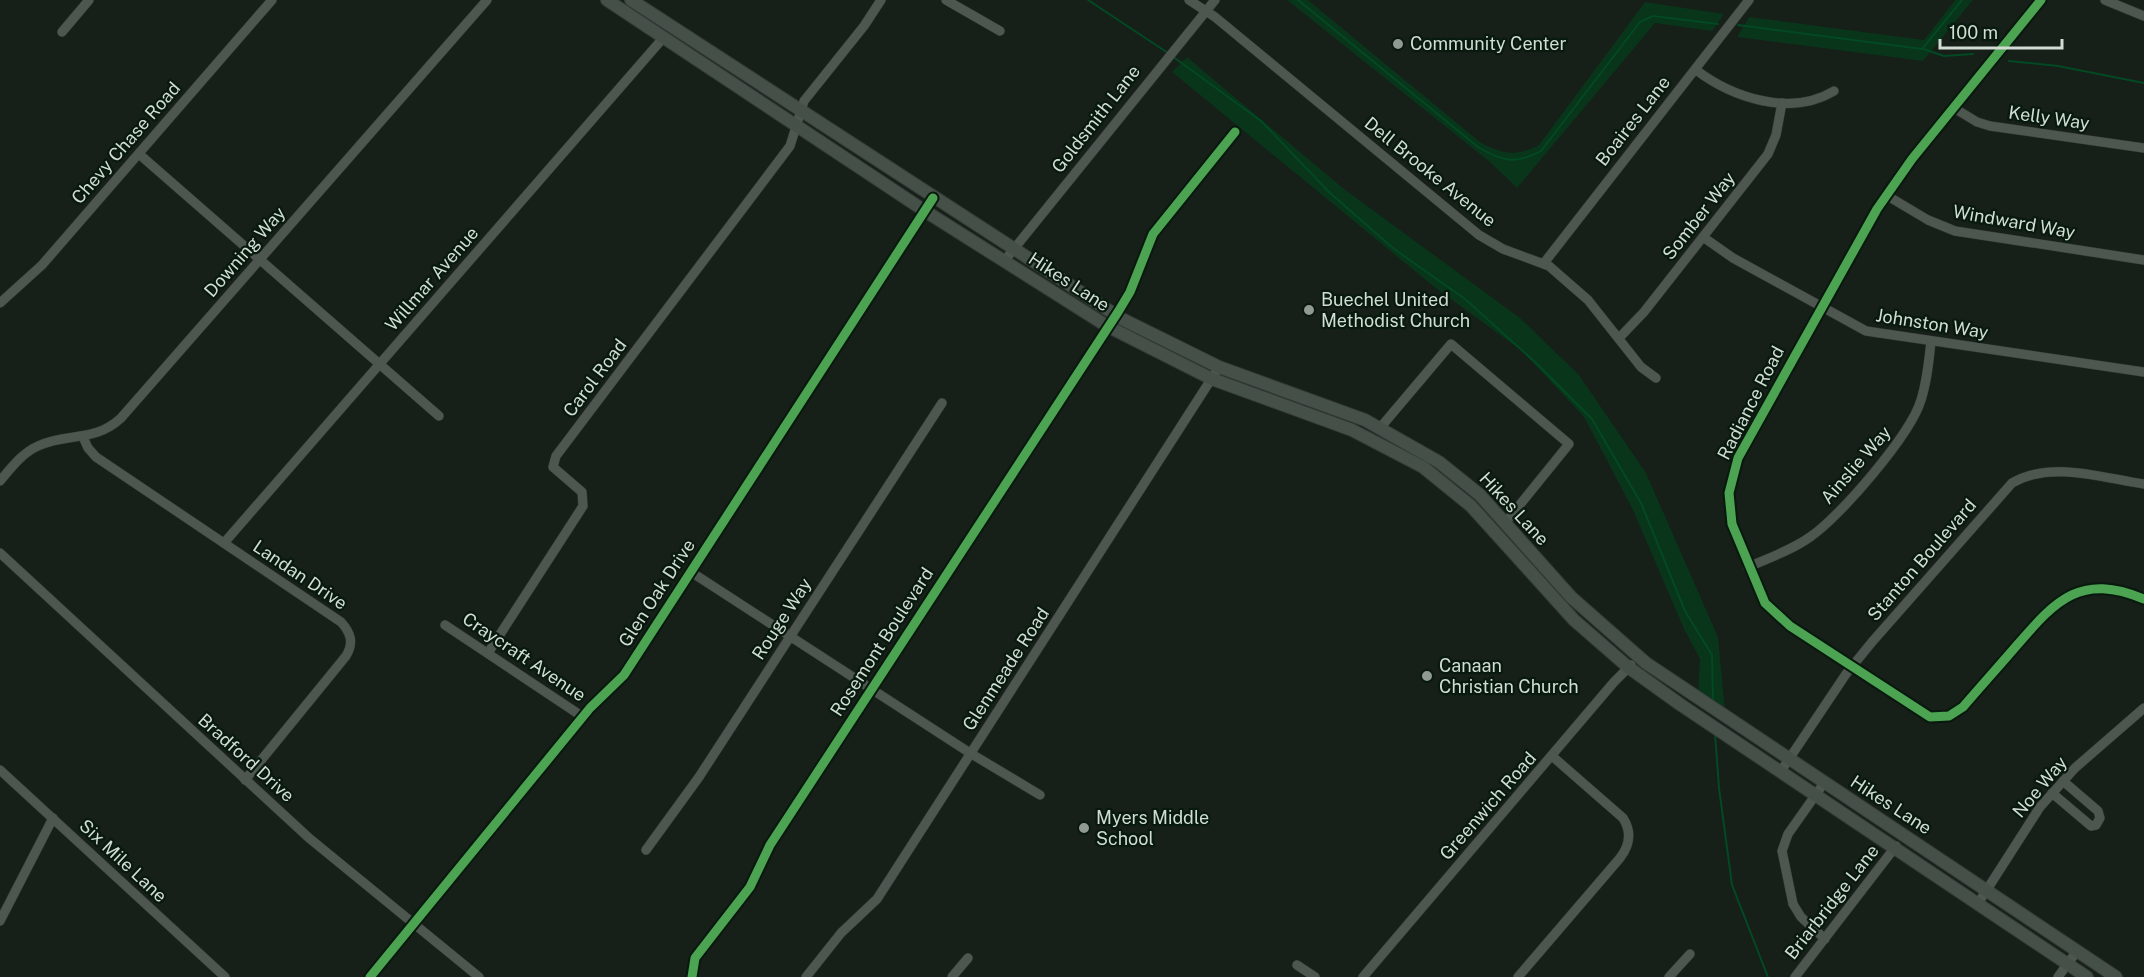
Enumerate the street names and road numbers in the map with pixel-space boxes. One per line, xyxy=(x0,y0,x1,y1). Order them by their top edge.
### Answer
street label: Goldsmith Lane xyxy=(1047,61,1144,177)
street label: Boaires Lane xyxy=(1591,72,1674,170)
street label: Chevy Chase Road xyxy=(67,77,184,208)
street label: Kelly Way xyxy=(2007,101,2091,134)
street label: Dell Brooke Avenue xyxy=(1360,112,1500,231)
street label: Somber Way xyxy=(1658,167,1740,264)
street label: Windward Way xyxy=(1951,200,2077,243)
street label: Downing Way xyxy=(200,202,290,301)
street label: Willmar Avenue xyxy=(381,222,483,335)
street label: Hikes Lane xyxy=(1025,248,1114,316)
street label: Johnston Way xyxy=(1874,304,1990,343)
street label: Carol Road xyxy=(559,335,631,421)
street label: Radiance Road xyxy=(1713,343,1788,463)
street label: Ainslie Way xyxy=(1816,421,1895,508)
street label: Hikes Lane xyxy=(1475,468,1554,550)
street label: Stanton Boulevard xyxy=(1863,494,1980,625)
street label: Landan Drive xyxy=(249,535,351,614)
street label: Glen Oak Drive xyxy=(614,535,699,650)
street label: Rosemont Boulevard xyxy=(826,564,937,720)
street label: Rouge Way xyxy=(747,574,816,663)
street label: Glenmeade Road xyxy=(958,603,1053,734)
street label: Craycraft Avenue xyxy=(459,608,590,706)
street label: Bradford Drive xyxy=(194,709,299,806)
street label: Greenwich Road xyxy=(1435,747,1540,864)
street label: Noe Way xyxy=(2008,752,2071,822)
street label: Hikes Lane xyxy=(1847,771,1936,839)
street label: Six Mile Lane xyxy=(75,815,171,906)
street label: Briarbridge Lane xyxy=(1780,840,1883,963)

